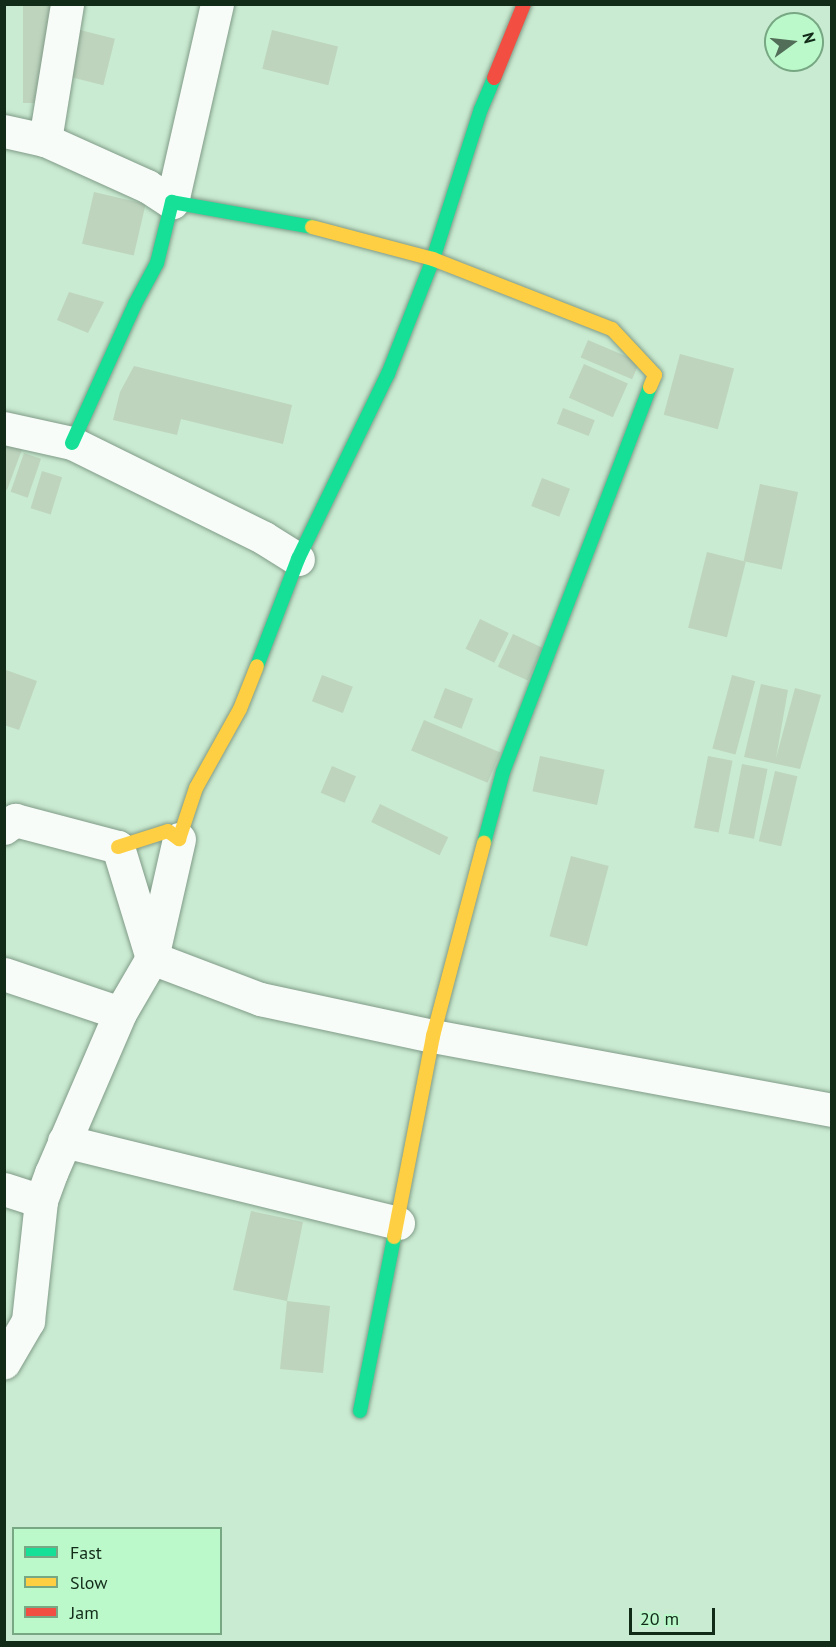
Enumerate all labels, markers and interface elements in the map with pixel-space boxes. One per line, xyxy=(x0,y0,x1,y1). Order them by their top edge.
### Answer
north arrow xyxy=(764,12,824,72)
text: N xyxy=(798,30,820,46)
legend xyxy=(12,1527,222,1635)
text: Fast xyxy=(70,1541,102,1564)
text: Slow xyxy=(70,1571,108,1594)
scale bar xyxy=(632,1596,718,1634)
text: Jam xyxy=(70,1601,99,1624)
text: 20 m xyxy=(640,1607,679,1630)

